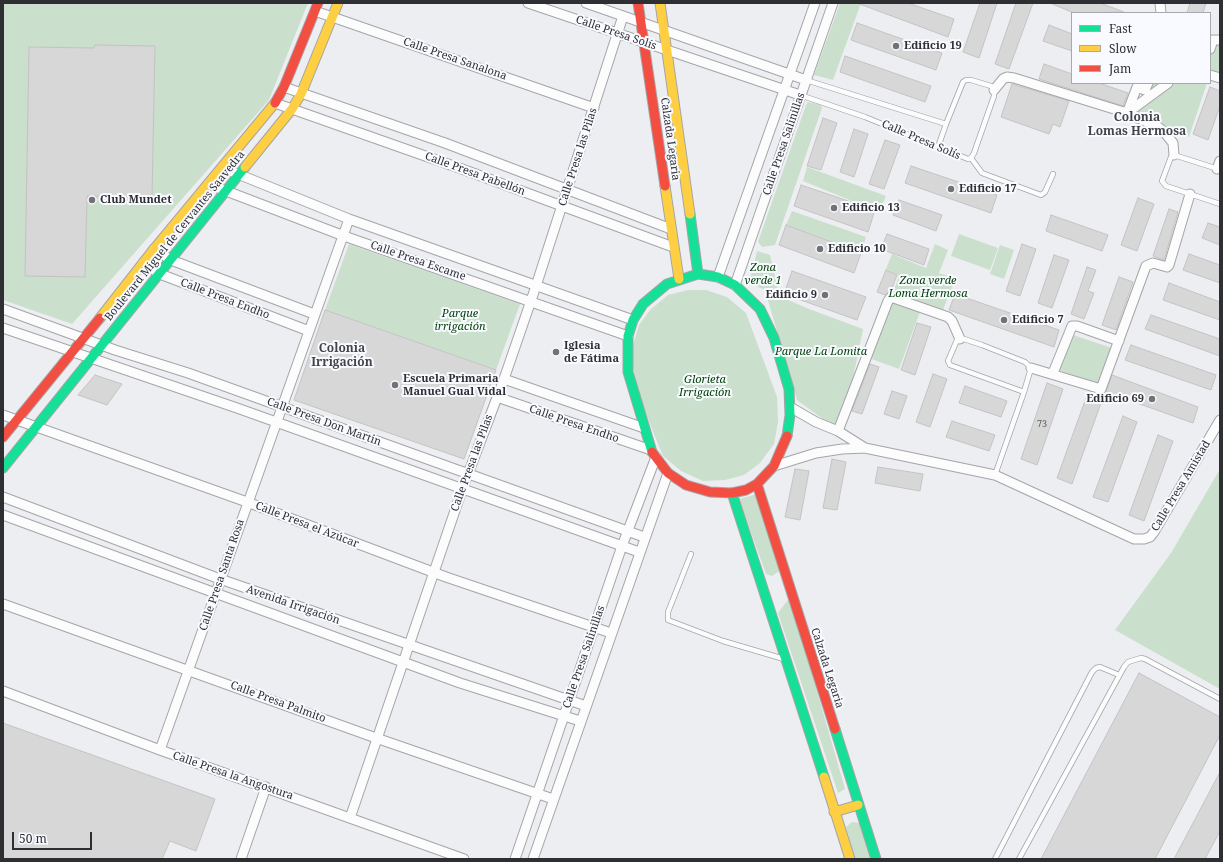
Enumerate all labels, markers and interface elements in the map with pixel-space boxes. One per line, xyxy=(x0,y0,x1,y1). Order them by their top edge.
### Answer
legend xyxy=(1071,12,1211,84)
street label: Calle Presa Solís xyxy=(574,13,658,53)
text: Fast xyxy=(1109,20,1132,37)
street label: Calle Presa Sanalona xyxy=(401,35,509,83)
place label: Edificio 19 xyxy=(904,39,962,53)
text: Slow xyxy=(1109,40,1137,57)
marker: Edificio 19 xyxy=(891,41,901,51)
text: Jam xyxy=(1109,60,1131,77)
street label: Calle Presa Salinillas xyxy=(760,91,808,197)
street label: Calzada Legaria xyxy=(658,97,682,181)
street label: Calle Presa las Pilas xyxy=(556,106,600,208)
district label: Colonia Lomas Hermosa xyxy=(1088,111,1186,139)
street label: Calle Presa Solís xyxy=(880,117,962,163)
street label: Boulevard Miguel de Cervantes Saavedra xyxy=(102,148,248,324)
street label: Calle Presa Pabellón xyxy=(423,150,527,198)
place label: Edificio 17 xyxy=(959,182,1017,196)
marker: Edificio 17 xyxy=(946,184,956,194)
place label: Club Mundet xyxy=(100,193,172,207)
marker: Club Mundet xyxy=(87,195,97,205)
place label: Edificio 13 xyxy=(842,201,900,215)
marker: Edificio 13 xyxy=(829,203,839,213)
street label: Calle Presa Escame xyxy=(369,238,467,284)
place label: Edificio 10 xyxy=(828,242,886,256)
marker: Edificio 10 xyxy=(815,244,825,254)
park label: Zona verde 1 xyxy=(744,261,782,287)
park label: Zona verde Loma Hermosa xyxy=(888,274,968,300)
street label: Calle Presa Endho xyxy=(179,276,271,322)
place label: Edificio 9 xyxy=(765,288,817,302)
marker: Edificio 9 xyxy=(820,290,830,300)
park label: Parque irrigación xyxy=(434,307,486,333)
place label: Edificio 7 xyxy=(1012,313,1064,327)
marker: Edificio 7 xyxy=(999,315,1009,325)
place label: Iglesia de Fátima xyxy=(564,339,619,365)
district label: Colonia Irrigación xyxy=(311,342,373,370)
park label: Parque La Lomita xyxy=(775,345,867,359)
marker: Iglesia de Fátima xyxy=(551,347,561,357)
place label: Escuela Primaria Manuel Gual Vidal xyxy=(403,372,506,398)
park label: Glorieta Irrigación xyxy=(679,373,731,399)
marker: Escuela Primaria Manuel Gual Vidal xyxy=(390,380,400,390)
place label: Edificio 69 xyxy=(1086,392,1144,406)
marker: Edificio 69 xyxy=(1147,394,1157,404)
street label: Calle Presa Don Martin xyxy=(265,395,383,449)
street label: Calle Presa Endho xyxy=(527,402,621,446)
street label: Calle Presa las Pilas xyxy=(448,413,496,513)
house number: 73 xyxy=(1037,419,1047,429)
street label: Calle Presa Amistad xyxy=(1149,438,1213,534)
street label: Calle Presa el Azúcar xyxy=(254,499,360,551)
street label: Calle Presa Santa Rosa xyxy=(197,517,247,633)
street label: Avenida Irrigación xyxy=(244,583,342,627)
street label: Calle Presa Salinillas xyxy=(560,604,608,710)
street label: Calzada Legaria xyxy=(808,626,846,710)
street label: Calle Presa Palmito xyxy=(228,679,328,725)
street label: Calle Presa la Angostura xyxy=(171,749,295,803)
scale bar xyxy=(14,824,94,850)
text: 50 m xyxy=(19,830,47,847)

